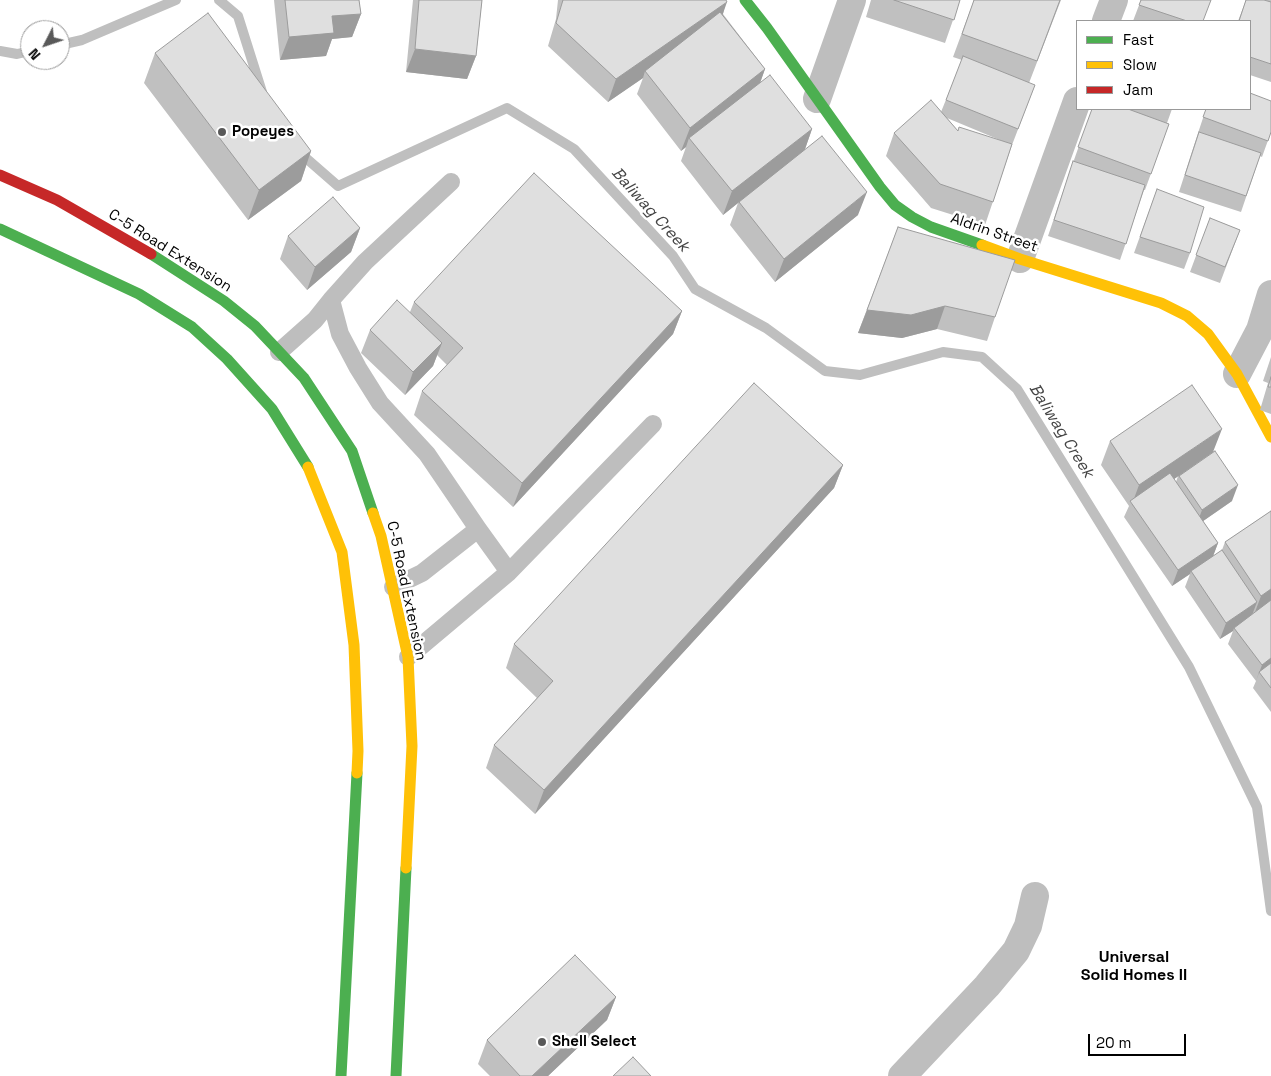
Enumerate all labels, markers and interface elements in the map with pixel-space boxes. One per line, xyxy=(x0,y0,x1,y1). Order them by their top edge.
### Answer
north arrow xyxy=(20,20,70,70)
legend xyxy=(1076,20,1251,110)
text: Fast xyxy=(1123,30,1154,49)
text: N xyxy=(25,45,44,64)
text: Slow xyxy=(1123,55,1157,74)
text: Jam xyxy=(1123,80,1153,99)
place label: Popeyes xyxy=(232,123,294,141)
marker: Popeyes xyxy=(216,126,228,138)
water label: Baliwag Creek xyxy=(607,164,693,256)
street label: C-5 Road Extension xyxy=(105,206,235,296)
street label: Aldrin Street xyxy=(948,210,1040,256)
water label: Baliwag Creek xyxy=(1024,380,1098,482)
street label: C-5 Road Extension xyxy=(382,520,430,662)
district label: Universal Solid Homes II xyxy=(1081,948,1187,986)
scale bar xyxy=(1091,1024,1188,1056)
place label: Shell Select xyxy=(552,1033,637,1051)
text: 20 m xyxy=(1096,1033,1131,1052)
marker: Shell Select xyxy=(536,1036,548,1048)

